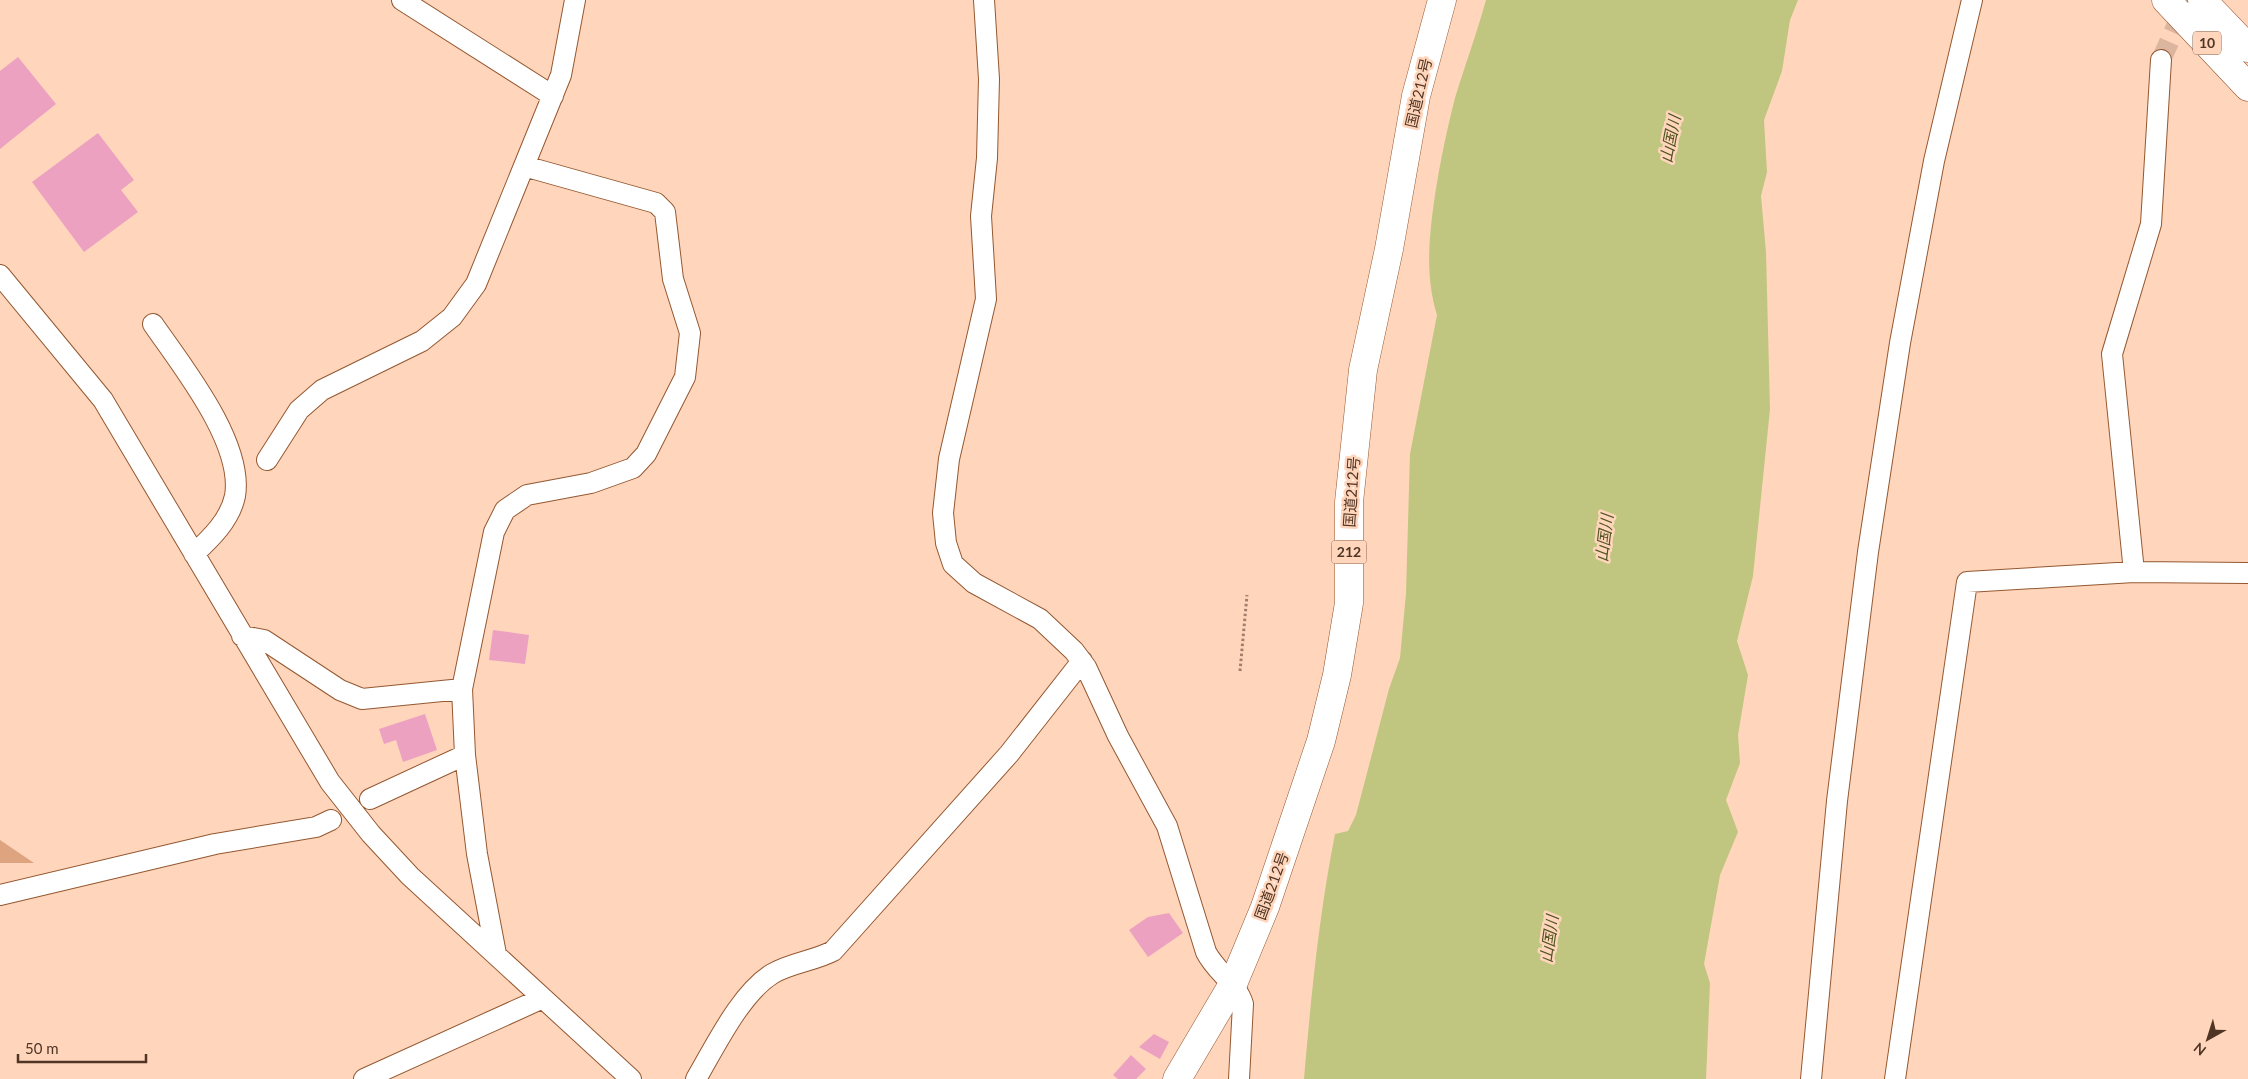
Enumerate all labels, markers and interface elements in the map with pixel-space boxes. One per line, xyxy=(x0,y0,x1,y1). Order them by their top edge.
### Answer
road number: 10 xyxy=(2193,32,2221,54)
street label: 国道212号 xyxy=(1401,56,1435,129)
water label: 山国川 xyxy=(1656,112,1684,164)
street label: 国道212号 xyxy=(1340,456,1362,528)
water label: 山国川 xyxy=(1591,511,1616,563)
road number: 212 xyxy=(1332,540,1366,564)
street label: 国道212号 xyxy=(1250,849,1292,922)
water label: 山国川 xyxy=(1536,912,1562,964)
north arrow xyxy=(2183,1014,2233,1064)
scale bar xyxy=(18,1032,145,1064)
text: 50 m xyxy=(25,1039,59,1057)
text: N xyxy=(2190,1039,2209,1059)

